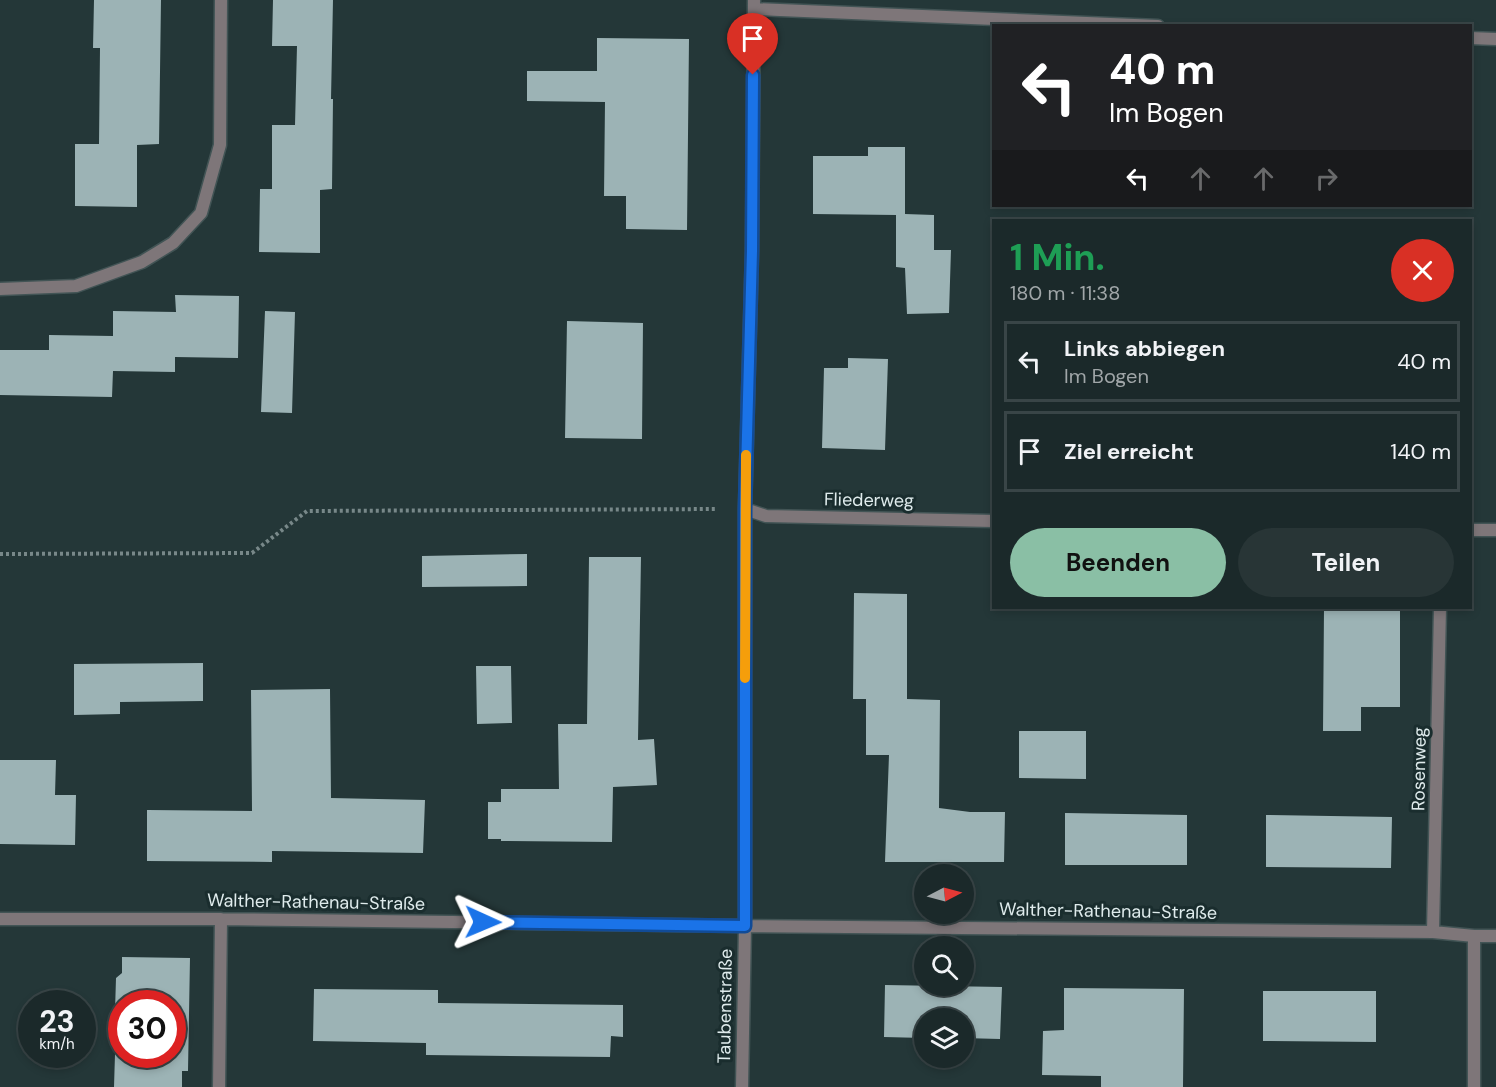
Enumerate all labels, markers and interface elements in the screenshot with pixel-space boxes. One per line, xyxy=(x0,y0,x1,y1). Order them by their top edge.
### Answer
pin xyxy=(727,13,778,75)
icon: arrive xyxy=(736,22,769,55)
text: 40 m xyxy=(1109,42,1215,97)
icon: left xyxy=(1010,48,1088,126)
text: Im Bogen xyxy=(1109,95,1224,130)
icon: left xyxy=(1121,162,1154,195)
icon: ahead xyxy=(1184,162,1217,195)
icon: ahead xyxy=(1247,162,1280,195)
icon: right xyxy=(1310,162,1343,195)
text: 1 Min. xyxy=(1010,234,1105,281)
button: close xyxy=(1391,239,1454,302)
text: 180 m · 11:38 xyxy=(1010,280,1120,306)
text: Links abbiegen xyxy=(1064,334,1225,363)
icon: left xyxy=(1013,345,1046,378)
text: 40 m xyxy=(1397,347,1451,376)
text: Im Bogen xyxy=(1064,363,1149,389)
icon: arrive xyxy=(1013,435,1046,468)
text: Ziel erreicht xyxy=(1064,437,1194,466)
text: 140 m xyxy=(1390,437,1451,466)
street label: Fliederweg xyxy=(824,487,914,513)
button: Beenden xyxy=(1010,528,1226,597)
button: Teilen xyxy=(1238,528,1454,597)
street label: Rosenweg xyxy=(1406,727,1432,811)
north arrow xyxy=(914,864,974,924)
map controls xyxy=(914,864,974,1068)
street label: Walther-Rathenau-Straße xyxy=(207,888,425,916)
position arrow xyxy=(451,890,515,954)
street label: Walther-Rathenau-Straße xyxy=(999,897,1217,925)
button: search xyxy=(914,936,974,996)
street label: Taubenstraße xyxy=(712,948,738,1064)
speed limit sign: 30 xyxy=(108,990,186,1068)
text: 23 xyxy=(39,1002,75,1041)
button: layers xyxy=(914,1008,974,1068)
text: km/h xyxy=(39,1034,75,1054)

